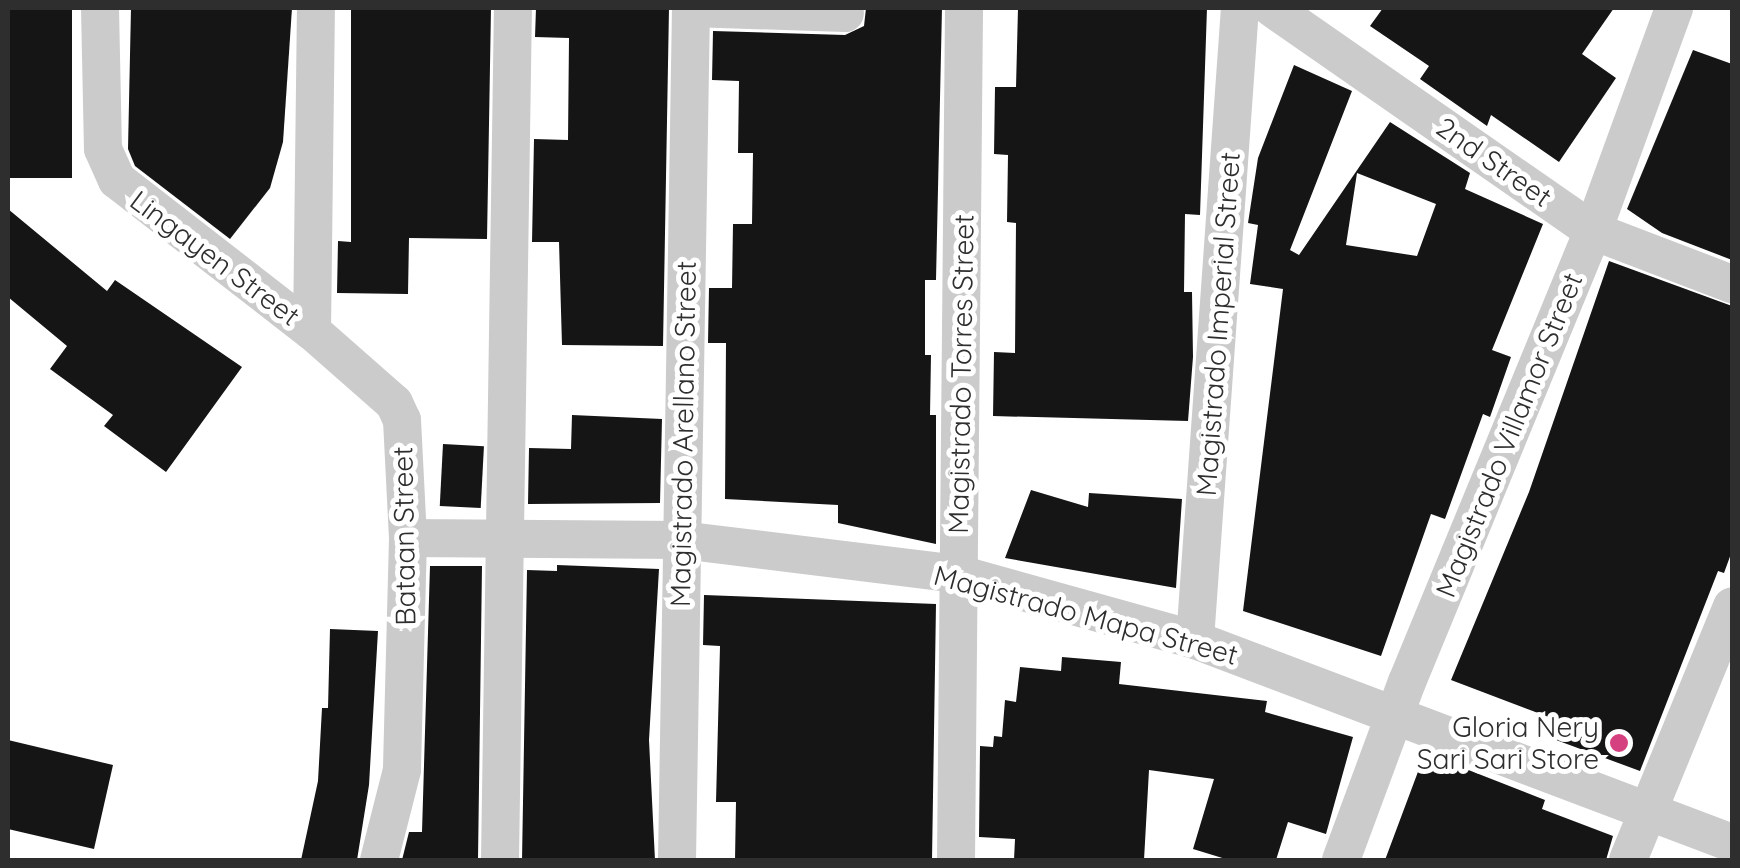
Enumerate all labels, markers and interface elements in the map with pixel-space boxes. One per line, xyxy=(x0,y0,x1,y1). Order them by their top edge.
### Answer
street label: 2nd Street xyxy=(1430,110,1558,214)
street label: Magistrado Imperial Street xyxy=(1189,151,1247,497)
street label: Lingayen Street xyxy=(124,183,306,333)
street label: Magistrado Torres Street xyxy=(941,214,981,534)
street label: Magistrado Arellano Street xyxy=(663,261,703,607)
street label: Magistrado Villamor Street xyxy=(1428,268,1590,602)
street label: Bataan Street xyxy=(386,446,422,626)
street label: Magistrado Mapa Street xyxy=(930,558,1242,672)
place label: Gloria Nery Sari Sari Store xyxy=(1417,710,1599,776)
marker: Gloria Nery Sari Sari Store xyxy=(1608,732,1630,754)

